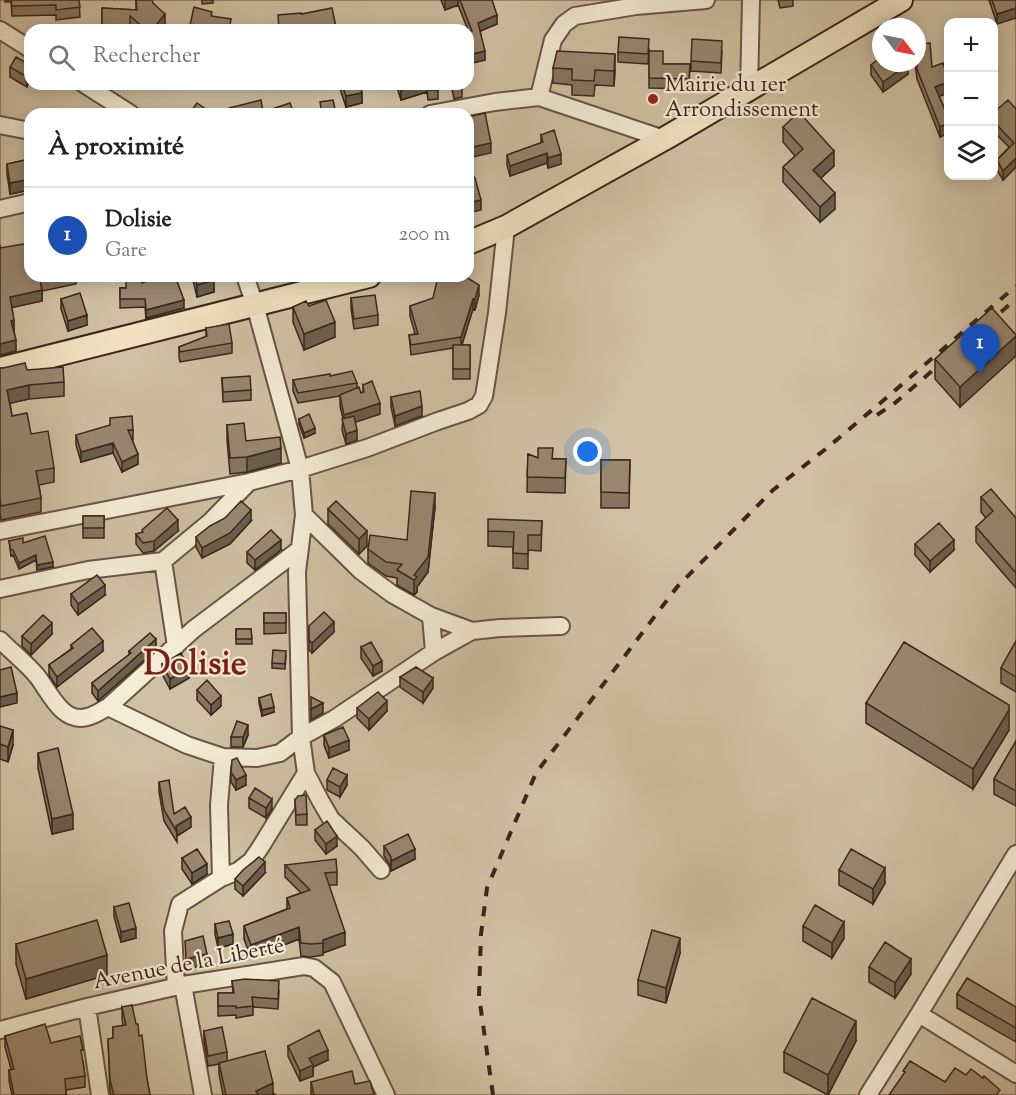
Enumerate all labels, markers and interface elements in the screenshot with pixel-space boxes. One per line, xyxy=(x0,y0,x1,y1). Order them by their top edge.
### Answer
north arrow xyxy=(872,18,926,72)
map controls xyxy=(944,18,998,180)
button: + xyxy=(944,18,998,72)
search box xyxy=(24,24,474,90)
icon: search xyxy=(45,41,78,74)
text: Rechercher xyxy=(93,41,200,73)
place label: Mairie du 1er Arrondissement xyxy=(665,70,819,127)
button: − xyxy=(944,72,998,126)
marker: Mairie du 1er Arrondissement xyxy=(646,92,660,106)
button: layers xyxy=(944,126,998,180)
text: À proximité xyxy=(48,129,184,166)
text: Dolisie xyxy=(105,205,172,237)
text: 1 xyxy=(64,221,71,250)
text: 200 m xyxy=(399,221,450,250)
text: Gare xyxy=(105,237,147,266)
pin: 1 xyxy=(960,324,1000,374)
your location xyxy=(573,437,602,466)
district label: Dolisie xyxy=(143,641,247,690)
street label: Avenue de la Liberté xyxy=(91,931,287,999)

